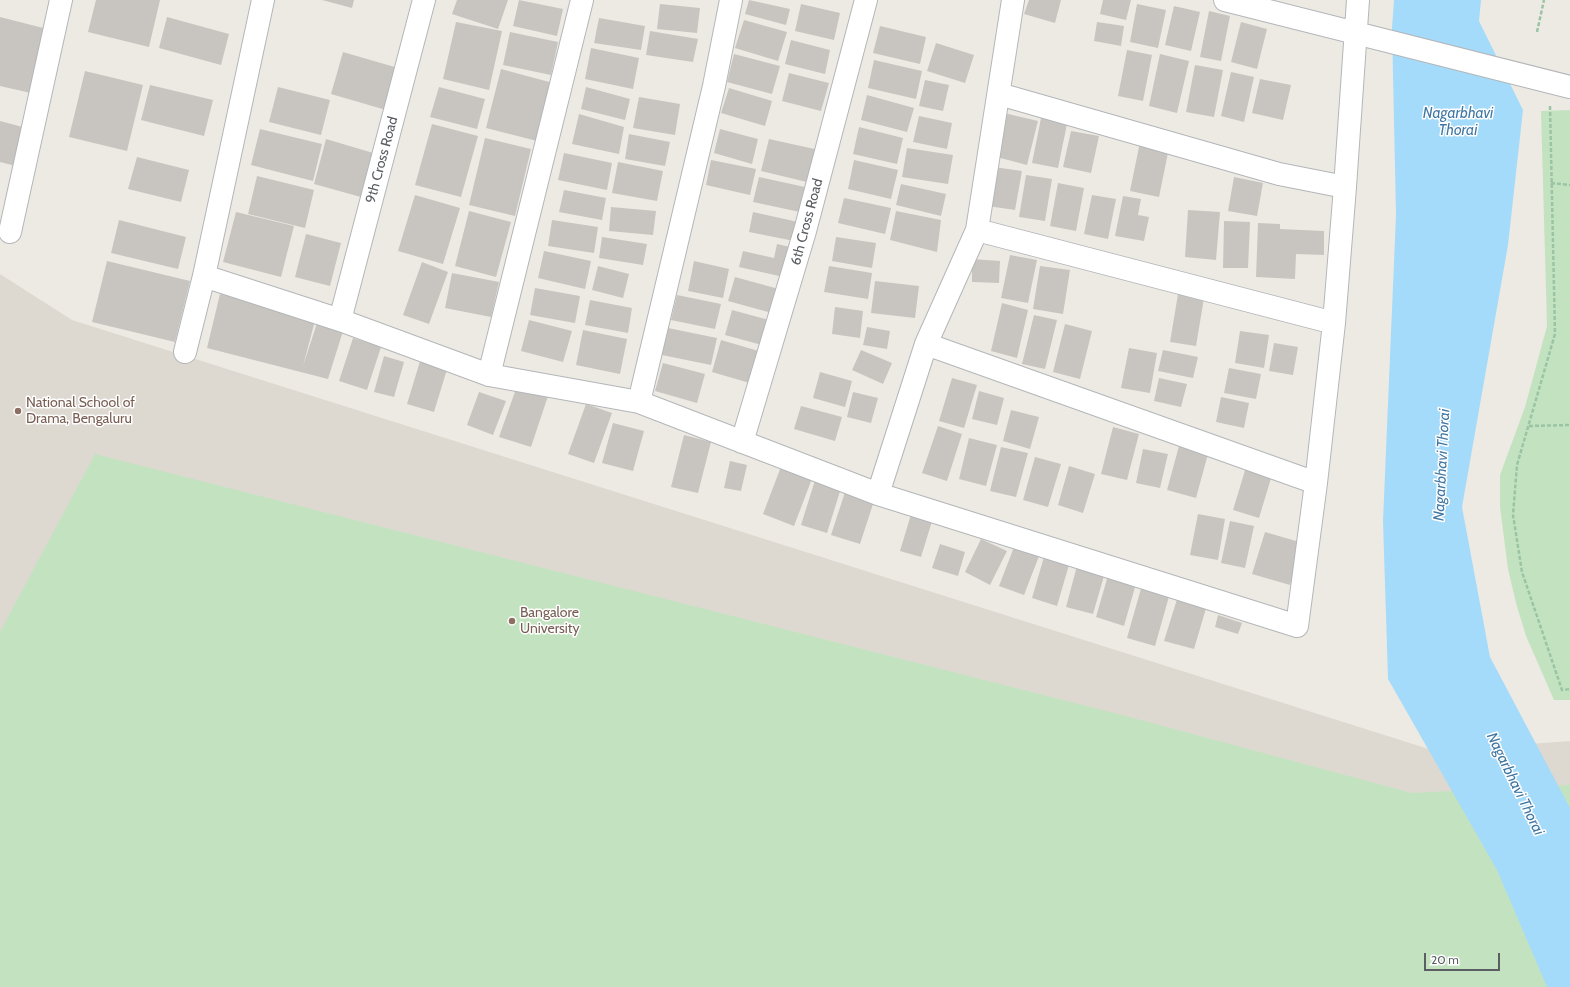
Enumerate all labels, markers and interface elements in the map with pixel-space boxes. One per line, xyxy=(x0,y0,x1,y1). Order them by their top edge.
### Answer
water label: Nagarbhavi Thorai xyxy=(1423,105,1493,140)
street label: 9th Cross Road xyxy=(362,115,402,205)
street label: 6th Cross Road xyxy=(787,177,827,267)
place label: National School of Drama, Bengaluru xyxy=(26,395,135,428)
marker: National School of Drama, Bengaluru xyxy=(13,406,23,416)
water label: Nagarbhavi Thorai xyxy=(1430,408,1454,522)
place label: Bangalore University xyxy=(520,605,580,638)
marker: Bangalore University xyxy=(507,616,517,626)
water label: Nagarbhavi Thorai xyxy=(1482,730,1548,838)
scale bar xyxy=(1426,945,1502,971)
text: 20 m xyxy=(1431,952,1459,967)

